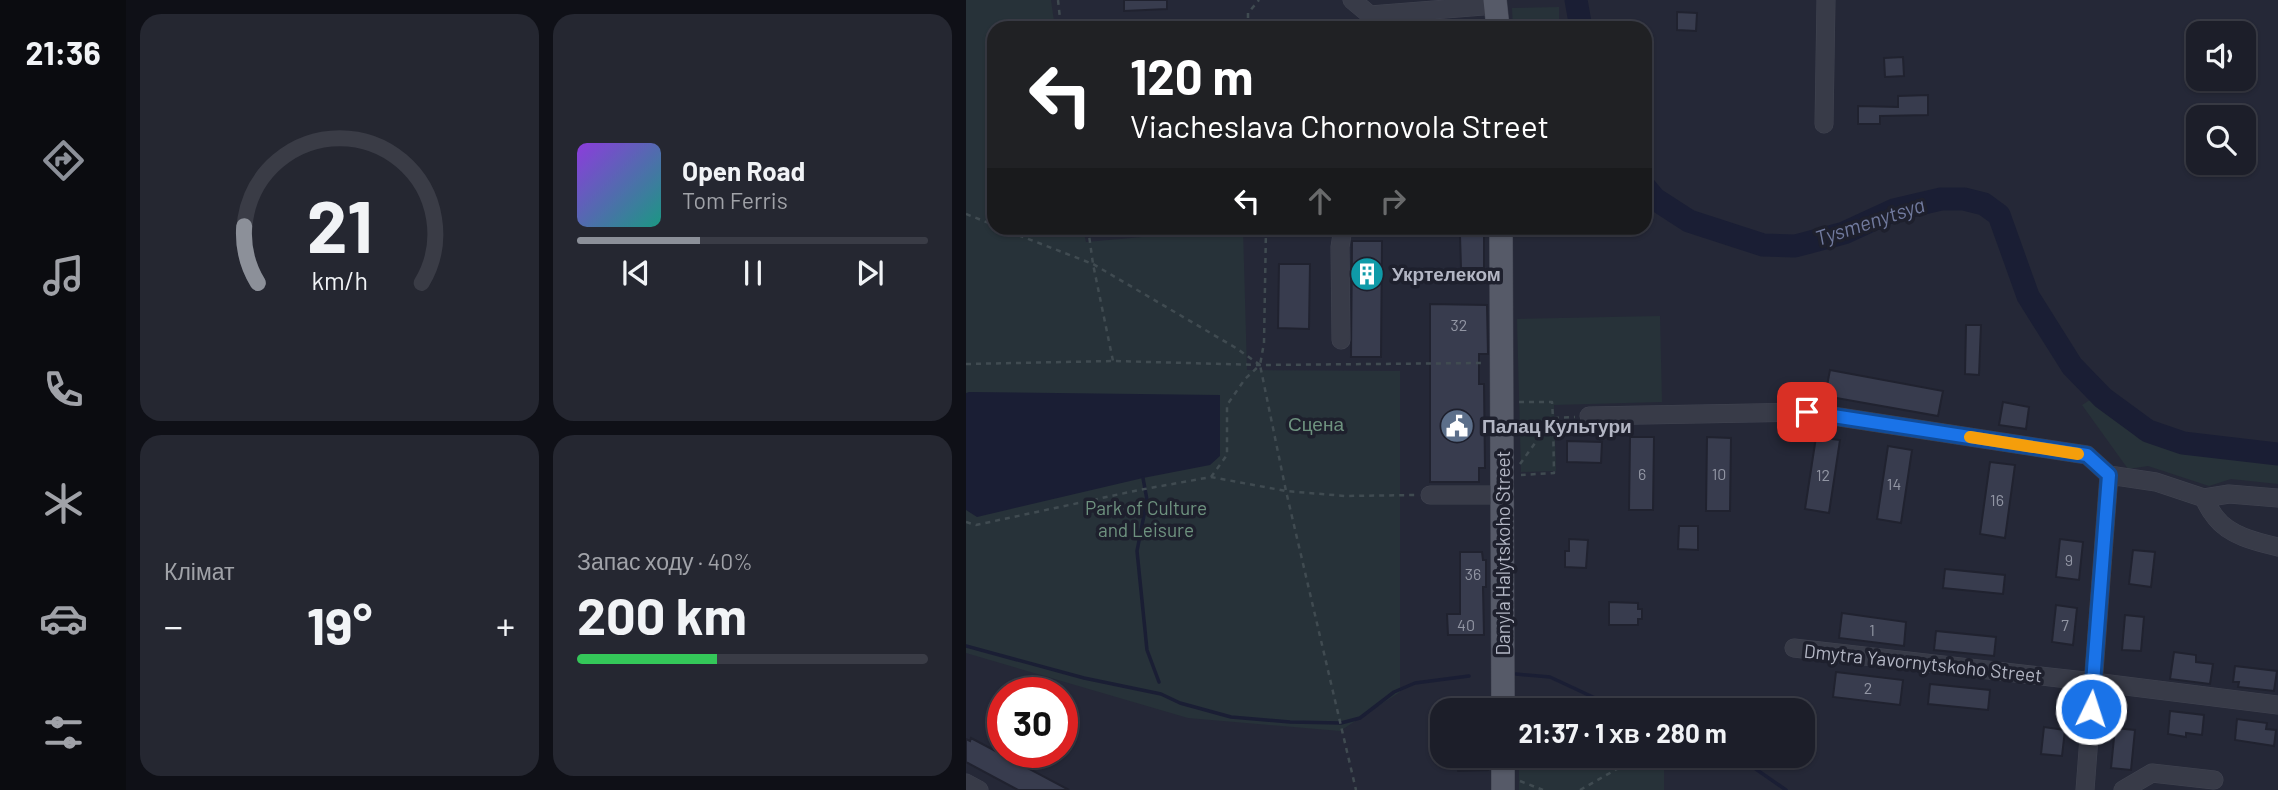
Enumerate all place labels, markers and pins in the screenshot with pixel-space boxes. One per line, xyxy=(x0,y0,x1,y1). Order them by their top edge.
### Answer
building icon: Укртелеком xyxy=(1348,255,1386,293)
place label: Укртелеком xyxy=(1392,262,1501,285)
pin xyxy=(1777,382,1837,442)
public building icon: Палац Культури xyxy=(1438,407,1476,445)
place label: Палац Культури xyxy=(1482,414,1632,437)

